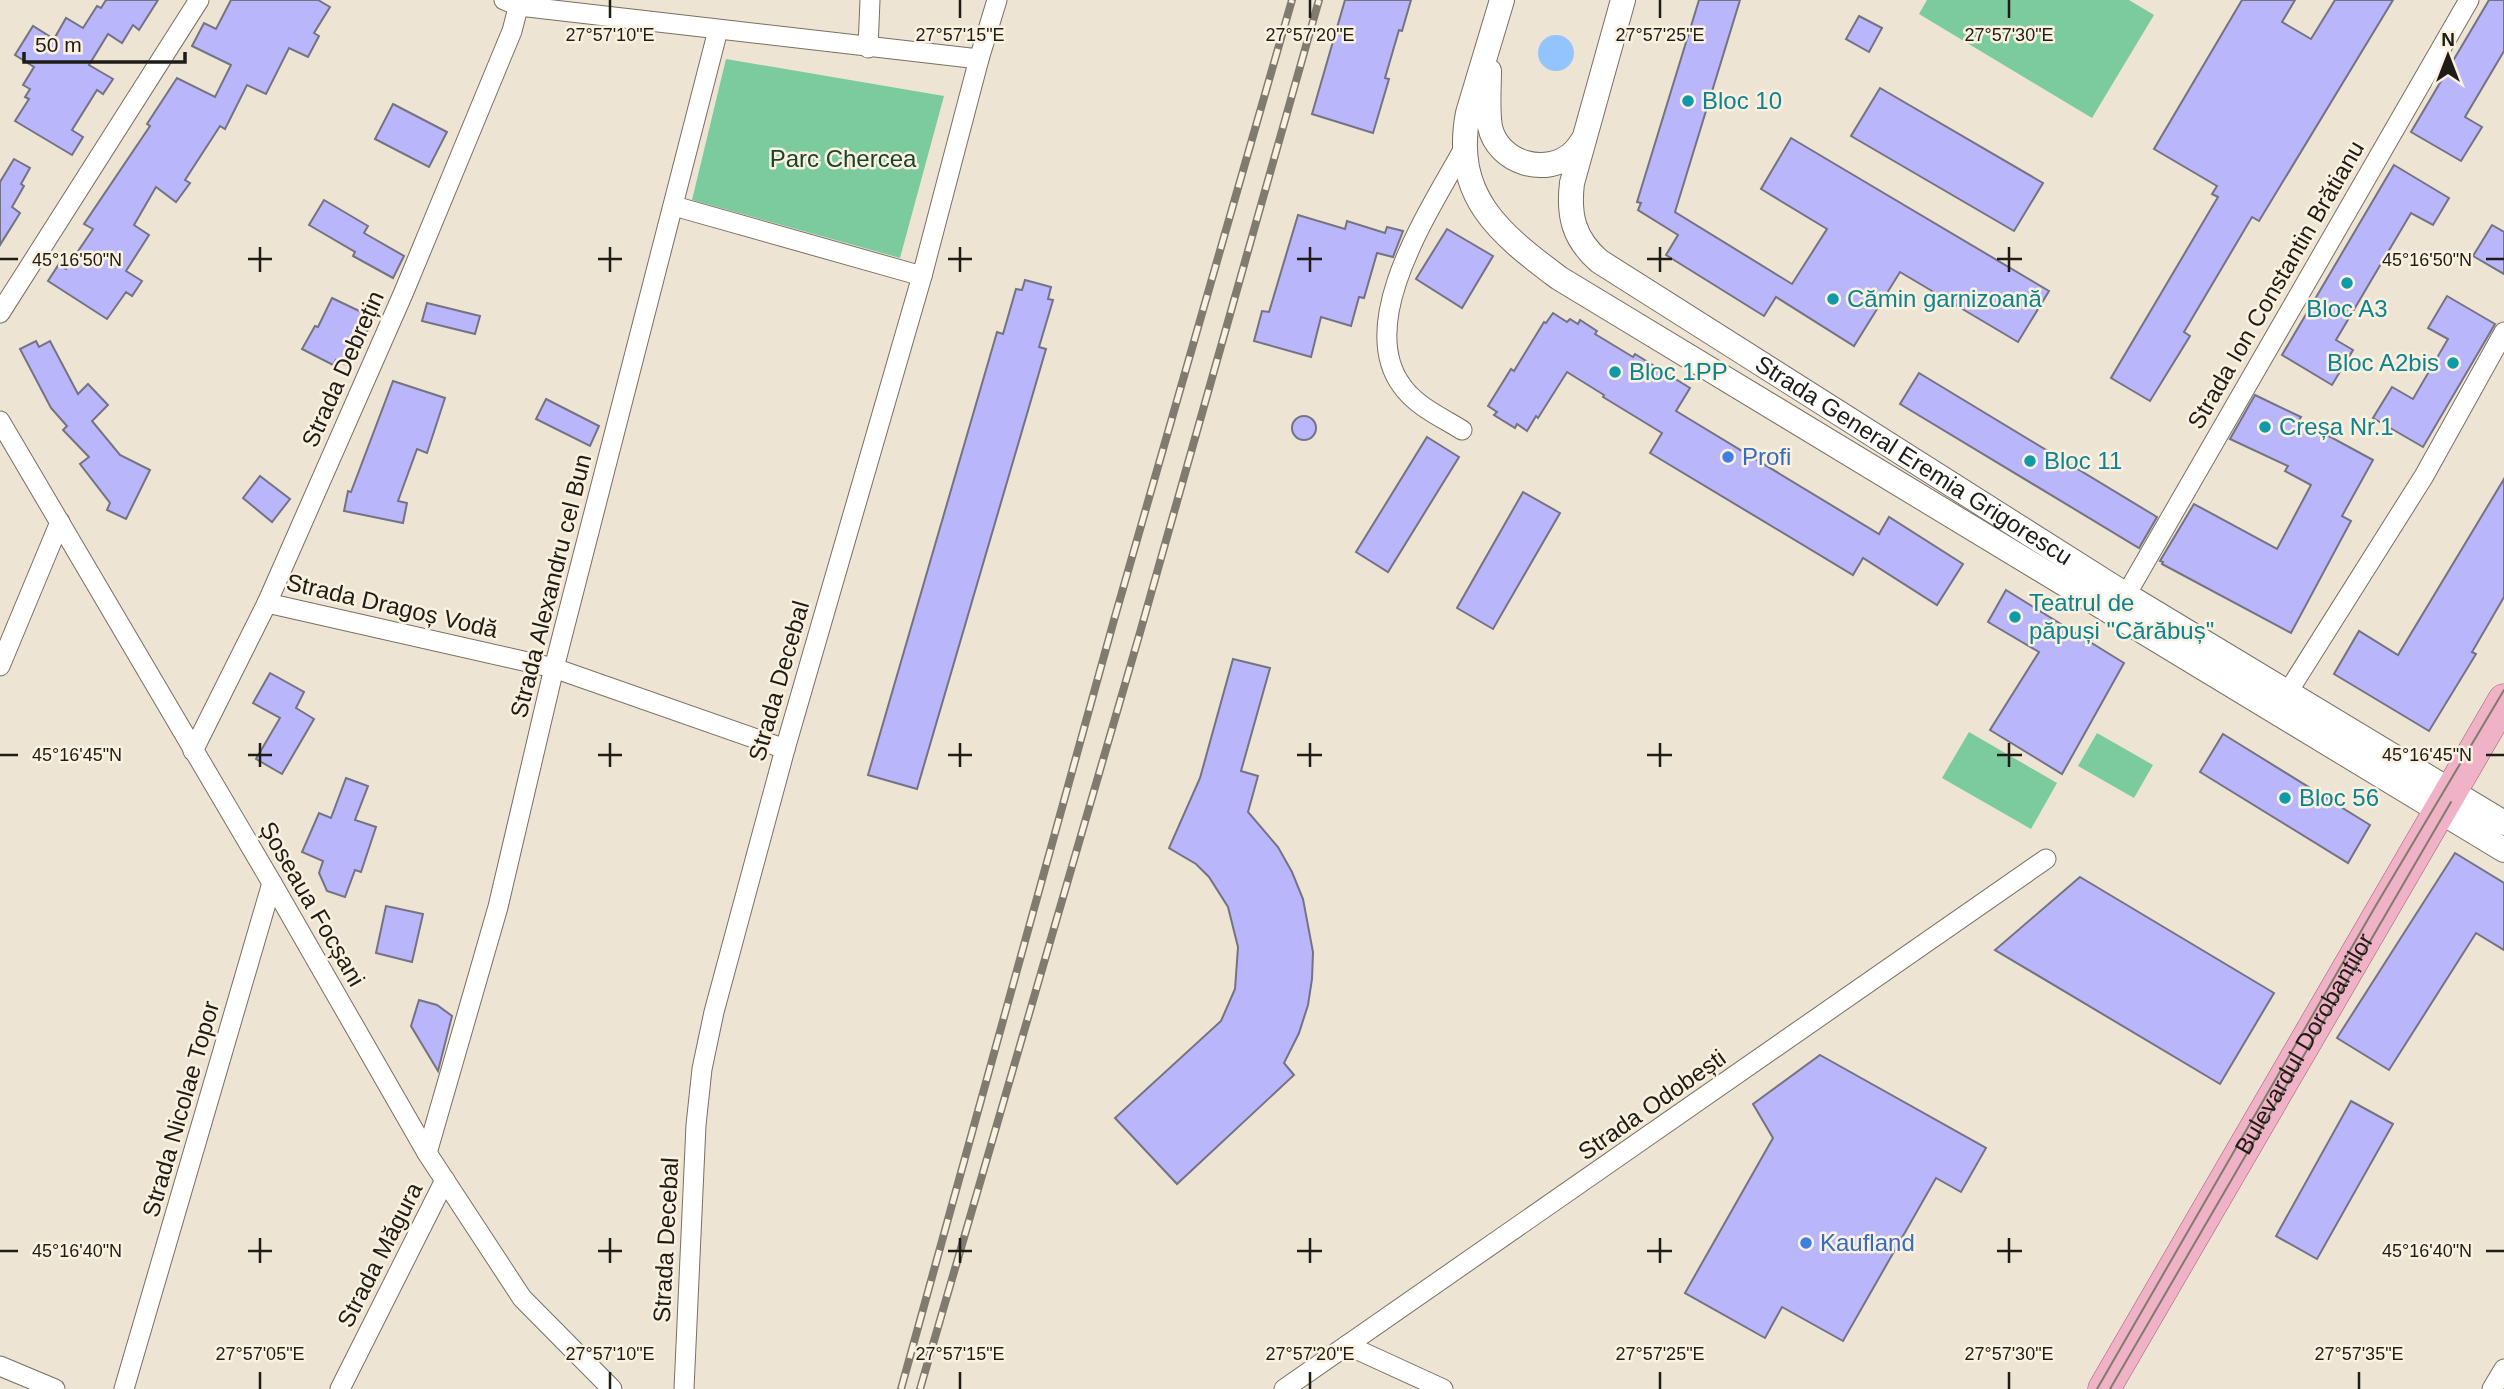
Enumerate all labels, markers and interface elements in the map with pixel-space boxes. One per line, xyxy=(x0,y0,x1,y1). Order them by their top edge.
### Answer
scale bar xyxy=(24,21,186,65)
north arrow xyxy=(2413,21,2483,91)
text: 27°57'10"E xyxy=(565,25,655,45)
text: 27°57'15"E xyxy=(915,25,1005,45)
text: 27°57'20"E xyxy=(1265,25,1355,45)
text: 27°57'25"E xyxy=(1615,25,1705,45)
text: 27°57'30"E xyxy=(1964,25,2054,45)
text: N xyxy=(2441,29,2455,50)
text: 50 m xyxy=(35,33,82,56)
place label: Bloc 10 xyxy=(1702,87,1782,114)
marker: Bloc 10 xyxy=(1680,93,1696,109)
street label: Strada Ion Constantin Brătianu xyxy=(2182,136,2369,434)
park label: Parc Chercea xyxy=(770,145,917,172)
text: 45°16'50"N xyxy=(32,250,122,270)
text: 45°16'50"N xyxy=(2382,250,2472,270)
marker: Bloc A3 xyxy=(2339,275,2355,291)
place label: Cămin garnizoană xyxy=(1847,285,2042,312)
street label: Strada Debrețin xyxy=(296,287,389,451)
marker: Cămin garnizoană xyxy=(1825,291,1841,307)
place label: Bloc A3 xyxy=(2306,295,2388,322)
place label: Bloc A2bis xyxy=(2327,349,2439,376)
street label: Strada General Eremia Grigorescu xyxy=(1750,350,2077,570)
marker: Bloc A2bis xyxy=(2445,355,2461,371)
place label: Bloc 1PP xyxy=(1629,358,1728,385)
marker: Bloc 1PP xyxy=(1607,364,1623,380)
place label: Creșa Nr.1 xyxy=(2279,413,2394,440)
marker: Creșa Nr.1 xyxy=(2257,419,2273,435)
place label: Profi xyxy=(1742,443,1791,470)
place label: Bloc 11 xyxy=(2044,447,2122,474)
marker: Profi xyxy=(1720,449,1736,465)
street label: Strada Alexandru cel Bun xyxy=(505,451,596,721)
marker: Bloc 11 xyxy=(2022,453,2038,469)
street label: Strada Dragoș Vodă xyxy=(284,568,501,643)
place label: Teatrul de păpuși "Cărăbuș" xyxy=(2029,589,2214,644)
street label: Strada Decebal xyxy=(743,598,814,764)
marker: Teatrul de păpuși "Cărăbuș" xyxy=(2007,609,2023,625)
text: 45°16'45"N xyxy=(32,745,122,765)
text: 45°16'45"N xyxy=(2382,745,2472,765)
place label: Bloc 56 xyxy=(2299,784,2379,811)
marker: Bloc 56 xyxy=(2277,790,2293,806)
street label: Șoseaua Focșani xyxy=(254,817,370,991)
street label: Bulevardul Dorobanților xyxy=(2229,928,2379,1159)
street label: Strada Nicolae Topor xyxy=(137,998,224,1220)
street label: Strada Odobești xyxy=(1573,1044,1730,1165)
street label: Strada Decebal xyxy=(648,1157,683,1323)
street label: Strada Măgura xyxy=(331,1177,428,1332)
place label: Kaufland xyxy=(1820,1229,1915,1256)
marker: Kaufland xyxy=(1798,1235,1814,1251)
text: 45°16'40"N xyxy=(32,1241,122,1261)
text: 45°16'40"N xyxy=(2382,1241,2472,1261)
text: 27°57'05"E xyxy=(215,1344,305,1364)
text: 27°57'10"E xyxy=(565,1344,655,1364)
text: 27°57'15"E xyxy=(915,1344,1005,1364)
text: 27°57'20"E xyxy=(1265,1344,1355,1364)
text: 27°57'25"E xyxy=(1615,1344,1705,1364)
text: 27°57'30"E xyxy=(1964,1344,2054,1364)
text: 27°57'35"E xyxy=(2314,1344,2404,1364)

